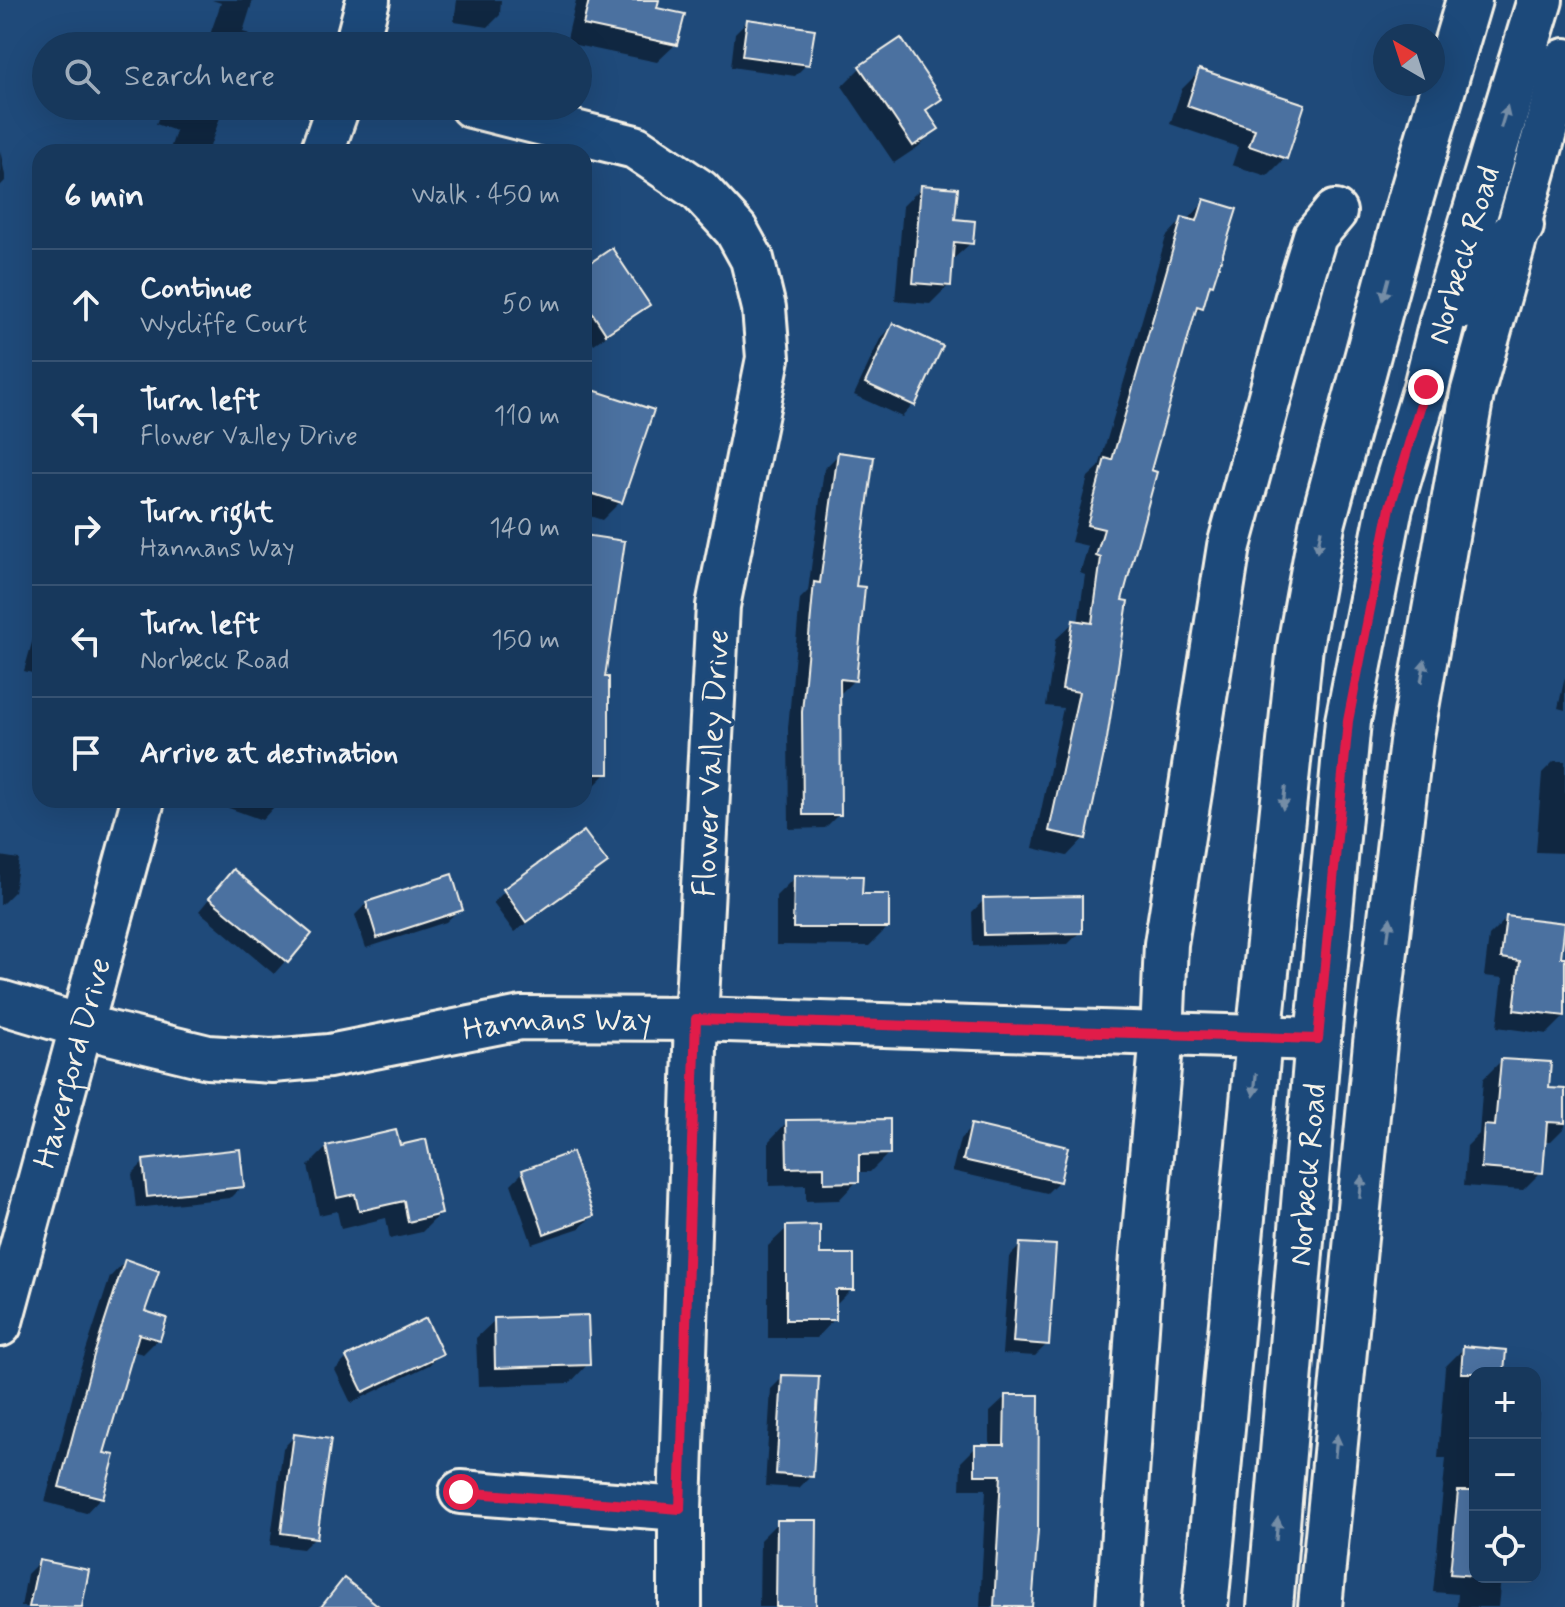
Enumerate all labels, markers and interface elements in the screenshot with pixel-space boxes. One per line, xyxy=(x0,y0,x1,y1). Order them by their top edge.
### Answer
north arrow xyxy=(1373,24,1445,96)
search box xyxy=(32,32,592,120)
icon: search xyxy=(60,54,104,98)
text: Search here xyxy=(124,57,275,96)
one-way arrow xyxy=(1498,105,1511,129)
street label: Norbeck Road xyxy=(1418,161,1511,349)
text: 6 min xyxy=(64,174,144,219)
text: Walk · 450 m xyxy=(411,179,560,213)
text: Continue xyxy=(140,269,252,308)
one-way arrow xyxy=(1379,277,1391,302)
icon: ahead xyxy=(64,283,108,327)
text: 50 m xyxy=(502,288,560,322)
text: Wycliffe Court xyxy=(140,308,307,342)
route end xyxy=(1408,369,1444,405)
text: Turn left xyxy=(140,381,260,420)
icon: left xyxy=(64,395,108,439)
text: 110 m xyxy=(494,400,560,434)
text: Flower Valley Drive xyxy=(140,420,358,454)
text: Turn right xyxy=(140,493,273,532)
icon: right xyxy=(64,507,108,551)
text: 140 m xyxy=(489,512,560,546)
one-way arrow xyxy=(1313,528,1325,553)
text: Hannans Way xyxy=(140,532,295,566)
text: Turn left xyxy=(140,605,260,644)
icon: left xyxy=(64,619,108,663)
text: 150 m xyxy=(491,624,560,658)
street label: Flower Valley Drive xyxy=(684,628,740,898)
text: Norbeck Road xyxy=(140,644,289,678)
one-way arrow xyxy=(1418,658,1430,683)
icon: arrive xyxy=(64,731,108,775)
text: Arrive at destination xyxy=(140,734,398,773)
one-way arrow xyxy=(1278,786,1291,811)
one-way arrow xyxy=(1383,916,1396,941)
street label: Haverford Drive xyxy=(25,953,122,1173)
street label: Hannans Way xyxy=(459,999,652,1052)
one-way arrow xyxy=(1248,1073,1261,1098)
street label: Norbeck Road xyxy=(1280,1081,1337,1268)
one-way arrow xyxy=(1355,1174,1368,1199)
map controls xyxy=(1469,1367,1541,1583)
button: + xyxy=(1469,1367,1541,1439)
one-way arrow xyxy=(1329,1433,1342,1458)
button: − xyxy=(1469,1439,1541,1511)
route start xyxy=(443,1474,479,1510)
button: locate xyxy=(1469,1511,1541,1583)
one-way arrow xyxy=(1271,1516,1284,1541)

